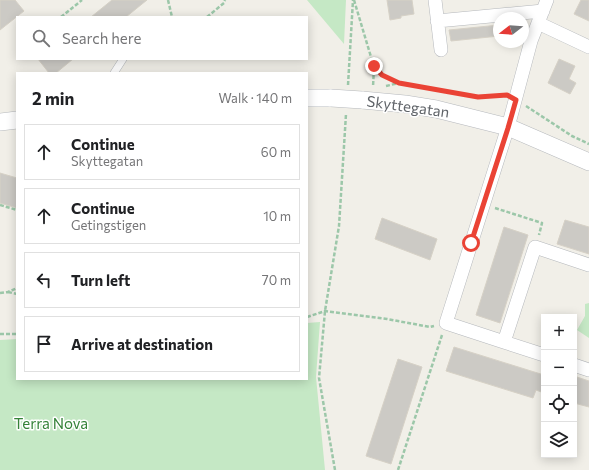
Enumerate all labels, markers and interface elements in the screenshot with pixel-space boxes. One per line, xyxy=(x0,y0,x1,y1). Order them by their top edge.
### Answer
north arrow xyxy=(493,12,529,48)
search box xyxy=(16,16,308,60)
icon: search xyxy=(30,27,52,49)
text: Search here xyxy=(62,29,141,47)
route end xyxy=(365,57,383,75)
text: 2 min xyxy=(32,88,74,109)
text: Walk · 140 m xyxy=(219,90,292,106)
street label: Skyttegatan xyxy=(366,91,451,121)
text: Continue xyxy=(71,135,135,153)
icon: ahead xyxy=(33,141,55,163)
text: 60 m xyxy=(261,144,291,160)
text: Skyttegatan xyxy=(71,153,143,169)
text: Continue xyxy=(71,199,135,217)
icon: ahead xyxy=(33,205,55,227)
text: 10 m xyxy=(263,208,291,224)
text: Getingstigen xyxy=(71,217,146,233)
route start xyxy=(462,234,480,252)
icon: left xyxy=(33,269,55,291)
text: Turn left xyxy=(71,271,130,289)
text: 70 m xyxy=(262,272,291,288)
map controls xyxy=(541,314,577,458)
button: + xyxy=(541,314,577,350)
icon: arrive xyxy=(33,333,55,355)
text: Arrive at destination xyxy=(71,335,213,353)
button: − xyxy=(541,350,577,386)
button: locate xyxy=(541,386,577,422)
park label: Terra Nova xyxy=(14,414,88,432)
button: layers xyxy=(541,422,577,458)

